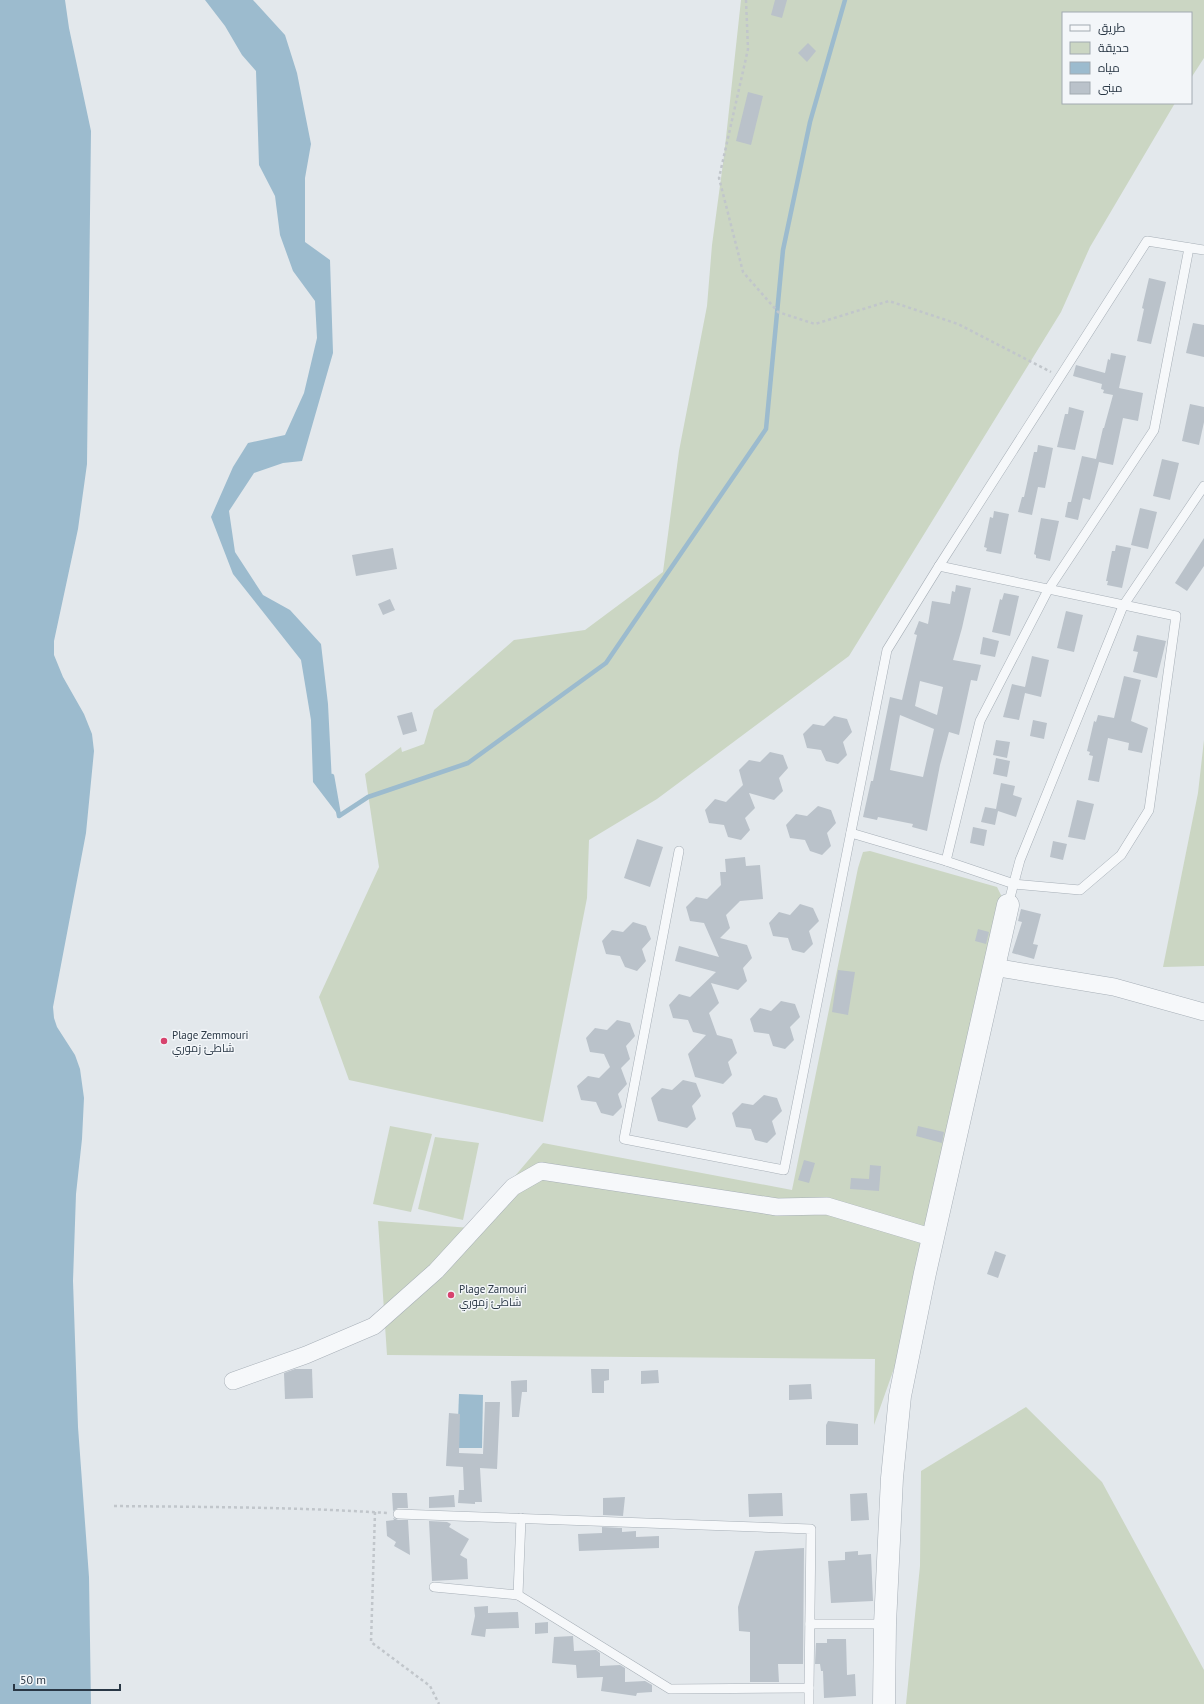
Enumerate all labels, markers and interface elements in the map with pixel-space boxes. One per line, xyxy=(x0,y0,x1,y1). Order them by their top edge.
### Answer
legend xyxy=(1062,12,1192,104)
text: طريق xyxy=(1098,20,1126,35)
text: حديقة xyxy=(1098,40,1129,55)
text: مياه xyxy=(1098,60,1120,75)
text: مبنى xyxy=(1098,80,1123,95)
place label: Plage Zemmouri شاطئ زموري xyxy=(172,1028,248,1057)
marker: Plage Zemmouri شاطئ زموري xyxy=(159,1036,169,1046)
place label: Plage Zamouri شاطئ زموري xyxy=(459,1282,527,1311)
marker: Plage Zamouri شاطئ زموري xyxy=(446,1290,456,1300)
scale bar xyxy=(14,1666,120,1692)
text: 50 m xyxy=(20,1672,46,1687)

